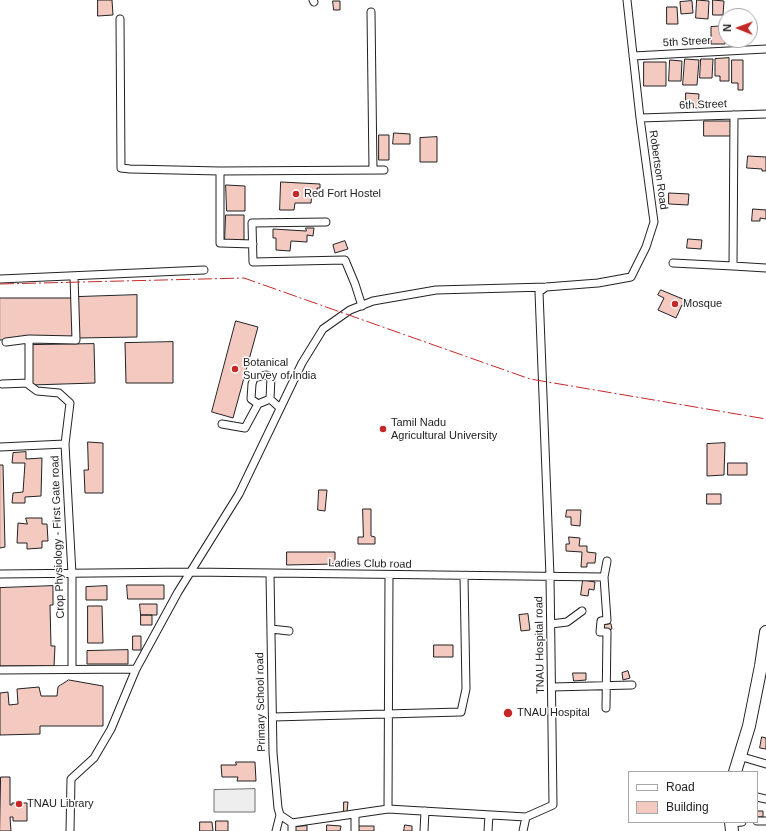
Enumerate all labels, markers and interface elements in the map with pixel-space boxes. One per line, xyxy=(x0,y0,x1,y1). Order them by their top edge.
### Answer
north arrow xyxy=(718,8,758,48)
text: N xyxy=(721,24,733,32)
street label: 5th Streer xyxy=(663,34,711,50)
street label: 6th Street xyxy=(679,98,727,112)
street label: Robertson Road xyxy=(646,129,670,211)
place label: Red Fort Hostel xyxy=(304,187,381,201)
marker: Red Fort Hostel xyxy=(291,189,301,199)
place label: Mosque xyxy=(683,297,722,311)
marker: Mosque xyxy=(670,299,680,309)
place label: Botanical Survey of India xyxy=(243,356,316,382)
marker: Botanical Survey of India xyxy=(230,364,240,374)
place label: Tamil Nadu Agricultural University xyxy=(391,416,497,442)
marker: Tamil Nadu Agricultural University xyxy=(378,424,388,434)
street label: Crop Physiology - First Gate road xyxy=(49,455,67,619)
street label: Ladies Club road xyxy=(328,557,412,571)
street label: TNAU Hospital road xyxy=(533,596,547,694)
street label: Primary School road xyxy=(254,652,268,752)
place label: TNAU Hospital xyxy=(517,706,590,720)
marker: TNAU Hospital xyxy=(502,707,514,719)
legend xyxy=(628,771,758,823)
text: Road xyxy=(666,780,695,794)
place label: TNAU Library xyxy=(27,797,94,811)
marker: TNAU Library xyxy=(14,799,24,809)
text: Building xyxy=(666,800,709,814)

